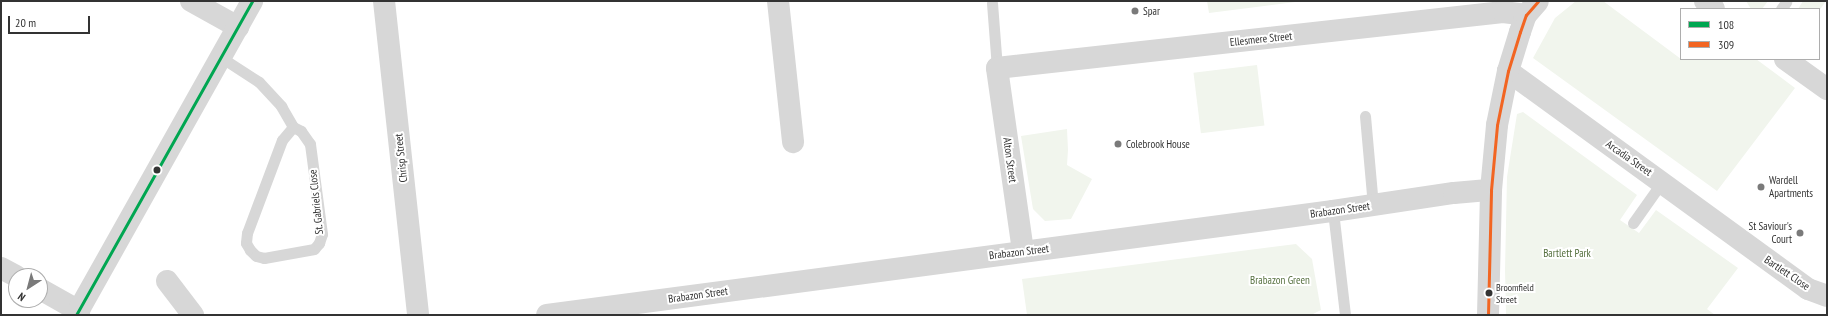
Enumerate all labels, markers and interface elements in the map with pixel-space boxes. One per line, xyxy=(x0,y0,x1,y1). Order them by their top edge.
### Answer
place label: Spar xyxy=(1143,4,1160,18)
marker: Spar xyxy=(1130,6,1140,16)
scale bar xyxy=(10,8,92,34)
legend xyxy=(1680,8,1820,60)
text: 20 m xyxy=(15,15,36,30)
text: 108 xyxy=(1718,17,1734,32)
street label: Ellesmere Street xyxy=(1229,29,1293,49)
text: 309 xyxy=(1718,37,1734,52)
street label: Chrisp Street xyxy=(392,133,410,183)
street label: Alton Street xyxy=(1000,137,1020,183)
place label: Colebrook House xyxy=(1126,137,1190,151)
street label: Arcadia Street xyxy=(1603,137,1655,179)
marker: Colebrook House xyxy=(1113,139,1123,149)
unlabelled marker xyxy=(152,165,162,175)
street label: St. Gabriels Close xyxy=(306,169,326,235)
place label: Wardell Apartments xyxy=(1769,174,1813,200)
marker: Wardell Apartments xyxy=(1756,182,1766,192)
street label: Brabazon Street xyxy=(1309,199,1371,221)
place label: St Saviour's Court xyxy=(1748,220,1792,246)
marker: St Saviour's Court xyxy=(1795,228,1805,238)
street label: Brabazon Street xyxy=(988,242,1050,262)
park label: Bartlett Park xyxy=(1543,246,1591,260)
street label: Bartlett Close xyxy=(1762,253,1812,293)
north arrow xyxy=(8,268,48,308)
park label: Brabazon Green xyxy=(1250,273,1310,287)
place label: Broomfield Street xyxy=(1496,281,1534,304)
street label: Brabazon Street xyxy=(667,284,729,306)
marker: Broomfield Street xyxy=(1484,288,1494,298)
text: N xyxy=(15,289,28,304)

